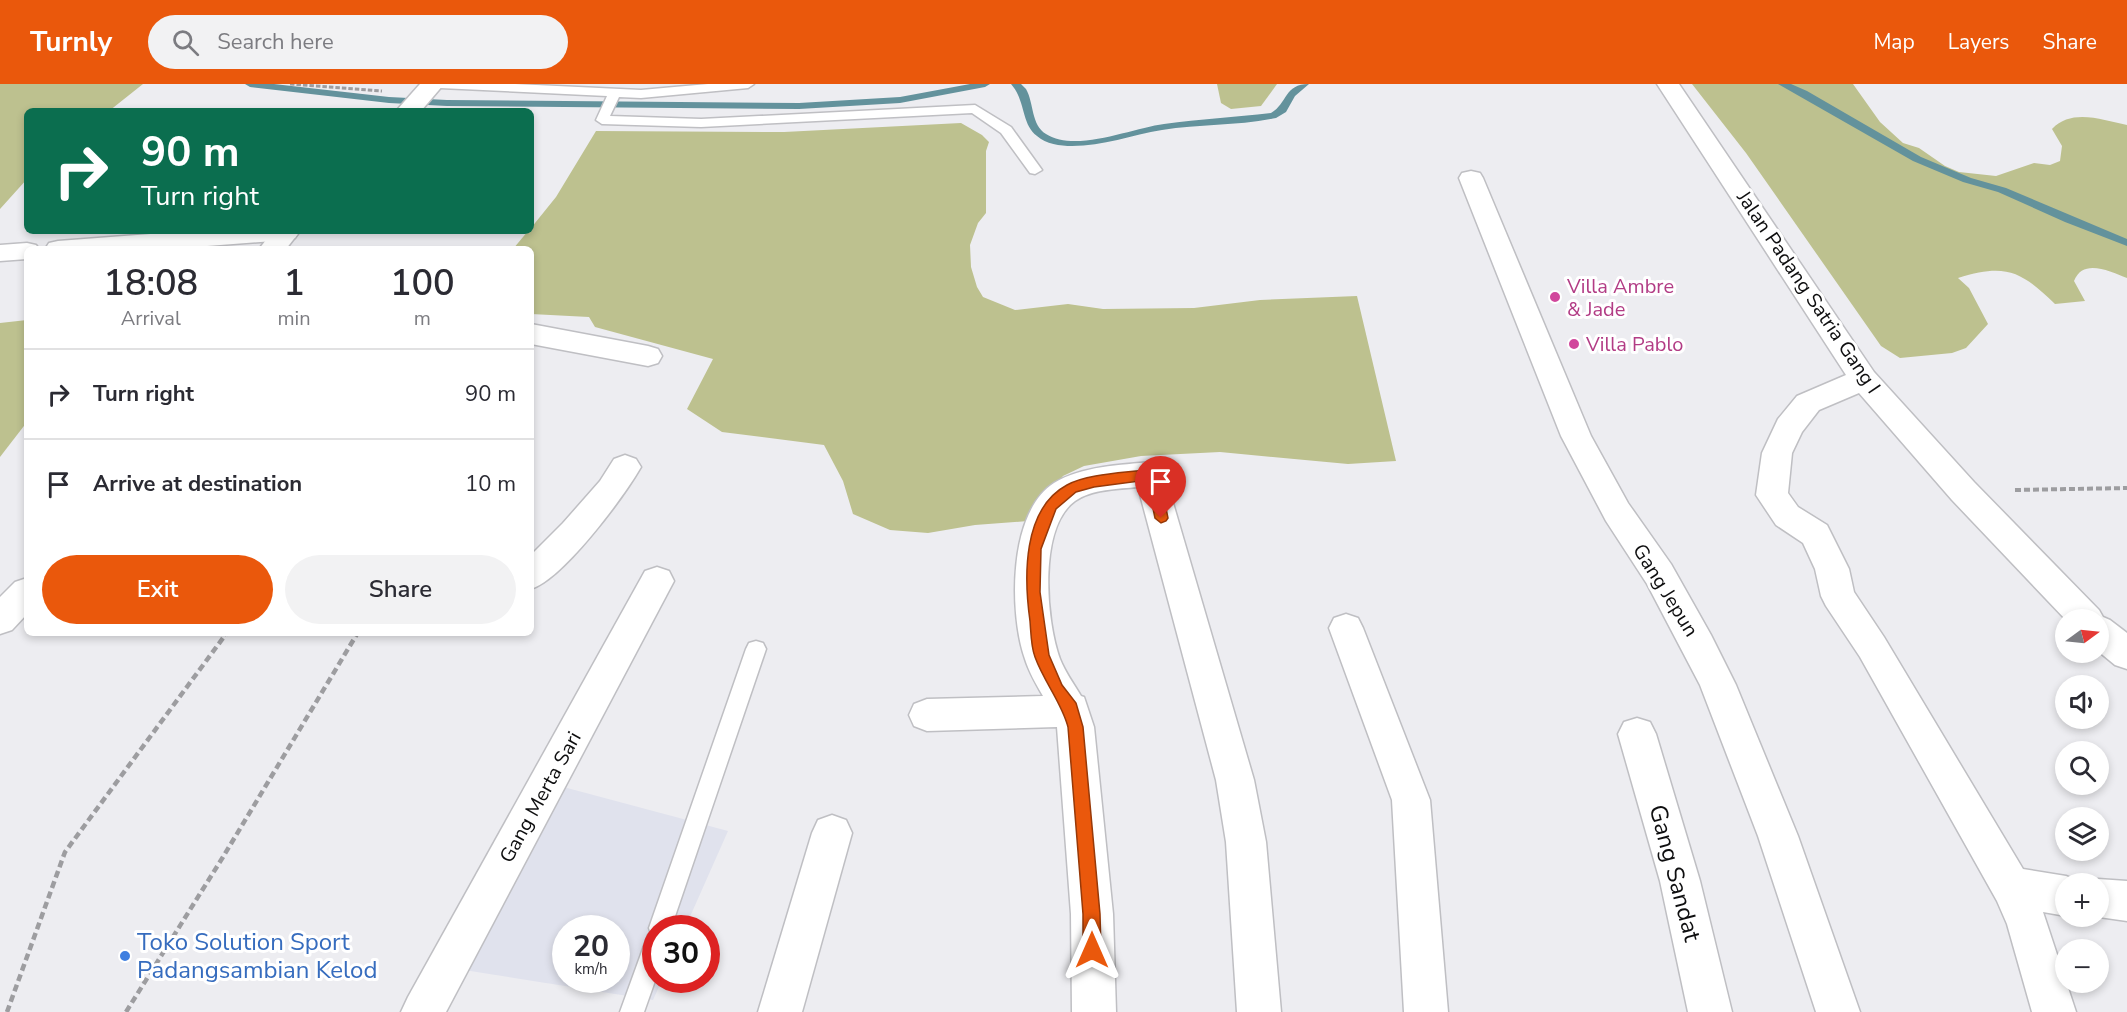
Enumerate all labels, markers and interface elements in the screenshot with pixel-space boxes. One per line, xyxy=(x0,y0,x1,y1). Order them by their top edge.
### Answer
search box xyxy=(148,15,568,69)
text: Turnly xyxy=(30,23,112,61)
icon: search xyxy=(169,26,202,59)
text: Search here xyxy=(217,27,334,57)
text: Map xyxy=(1873,28,1915,56)
text: Layers xyxy=(1948,28,2009,56)
text: Share xyxy=(2042,28,2097,56)
text: 90 m xyxy=(141,124,240,181)
icon: right xyxy=(42,132,120,210)
text: Turn right xyxy=(141,178,259,215)
street label: Jalan Padang Satria Gang I xyxy=(1730,185,1887,399)
text: 18:08 xyxy=(103,259,198,308)
text: 1 xyxy=(283,259,305,308)
text: 100 xyxy=(390,259,455,308)
place label: Villa Ambre & Jade xyxy=(1566,273,1674,323)
marker: Villa Ambre & Jade xyxy=(1548,290,1562,304)
text: Arrival xyxy=(121,305,181,332)
text: min xyxy=(278,305,311,332)
text: m xyxy=(414,305,431,332)
place label: Villa Pablo xyxy=(1585,331,1683,358)
marker: Villa Pablo xyxy=(1567,337,1581,351)
icon: right xyxy=(42,378,75,411)
text: Turn right xyxy=(93,379,194,409)
text: 90 m xyxy=(465,379,516,409)
pin xyxy=(1135,456,1186,518)
icon: arrive xyxy=(1144,465,1177,498)
icon: arrive xyxy=(42,468,75,501)
text: Arrive at destination xyxy=(93,469,302,499)
text: 10 m xyxy=(465,469,516,499)
street label: Gang Jepun xyxy=(1626,539,1705,642)
button: Exit xyxy=(42,555,273,624)
button: Share xyxy=(285,555,516,624)
north arrow xyxy=(2055,609,2109,663)
map controls xyxy=(2055,609,2109,993)
button: sound xyxy=(2055,675,2109,729)
street label: Gang Merta Sari xyxy=(493,727,588,868)
button: search xyxy=(2055,741,2109,795)
street label: Gang Sandat xyxy=(1641,801,1709,945)
button: layers xyxy=(2055,807,2109,861)
button: + xyxy=(2055,873,2109,927)
speed limit sign: 30 xyxy=(642,915,720,993)
position arrow xyxy=(1060,918,1124,982)
place label: Toko Solution Sport Padangsambian Kelod xyxy=(137,926,377,986)
text: 20 xyxy=(573,926,609,967)
button: − xyxy=(2055,939,2109,993)
marker: Toko Solution Sport Padangsambian Kelod xyxy=(118,949,132,963)
text: km/h xyxy=(574,959,608,979)

